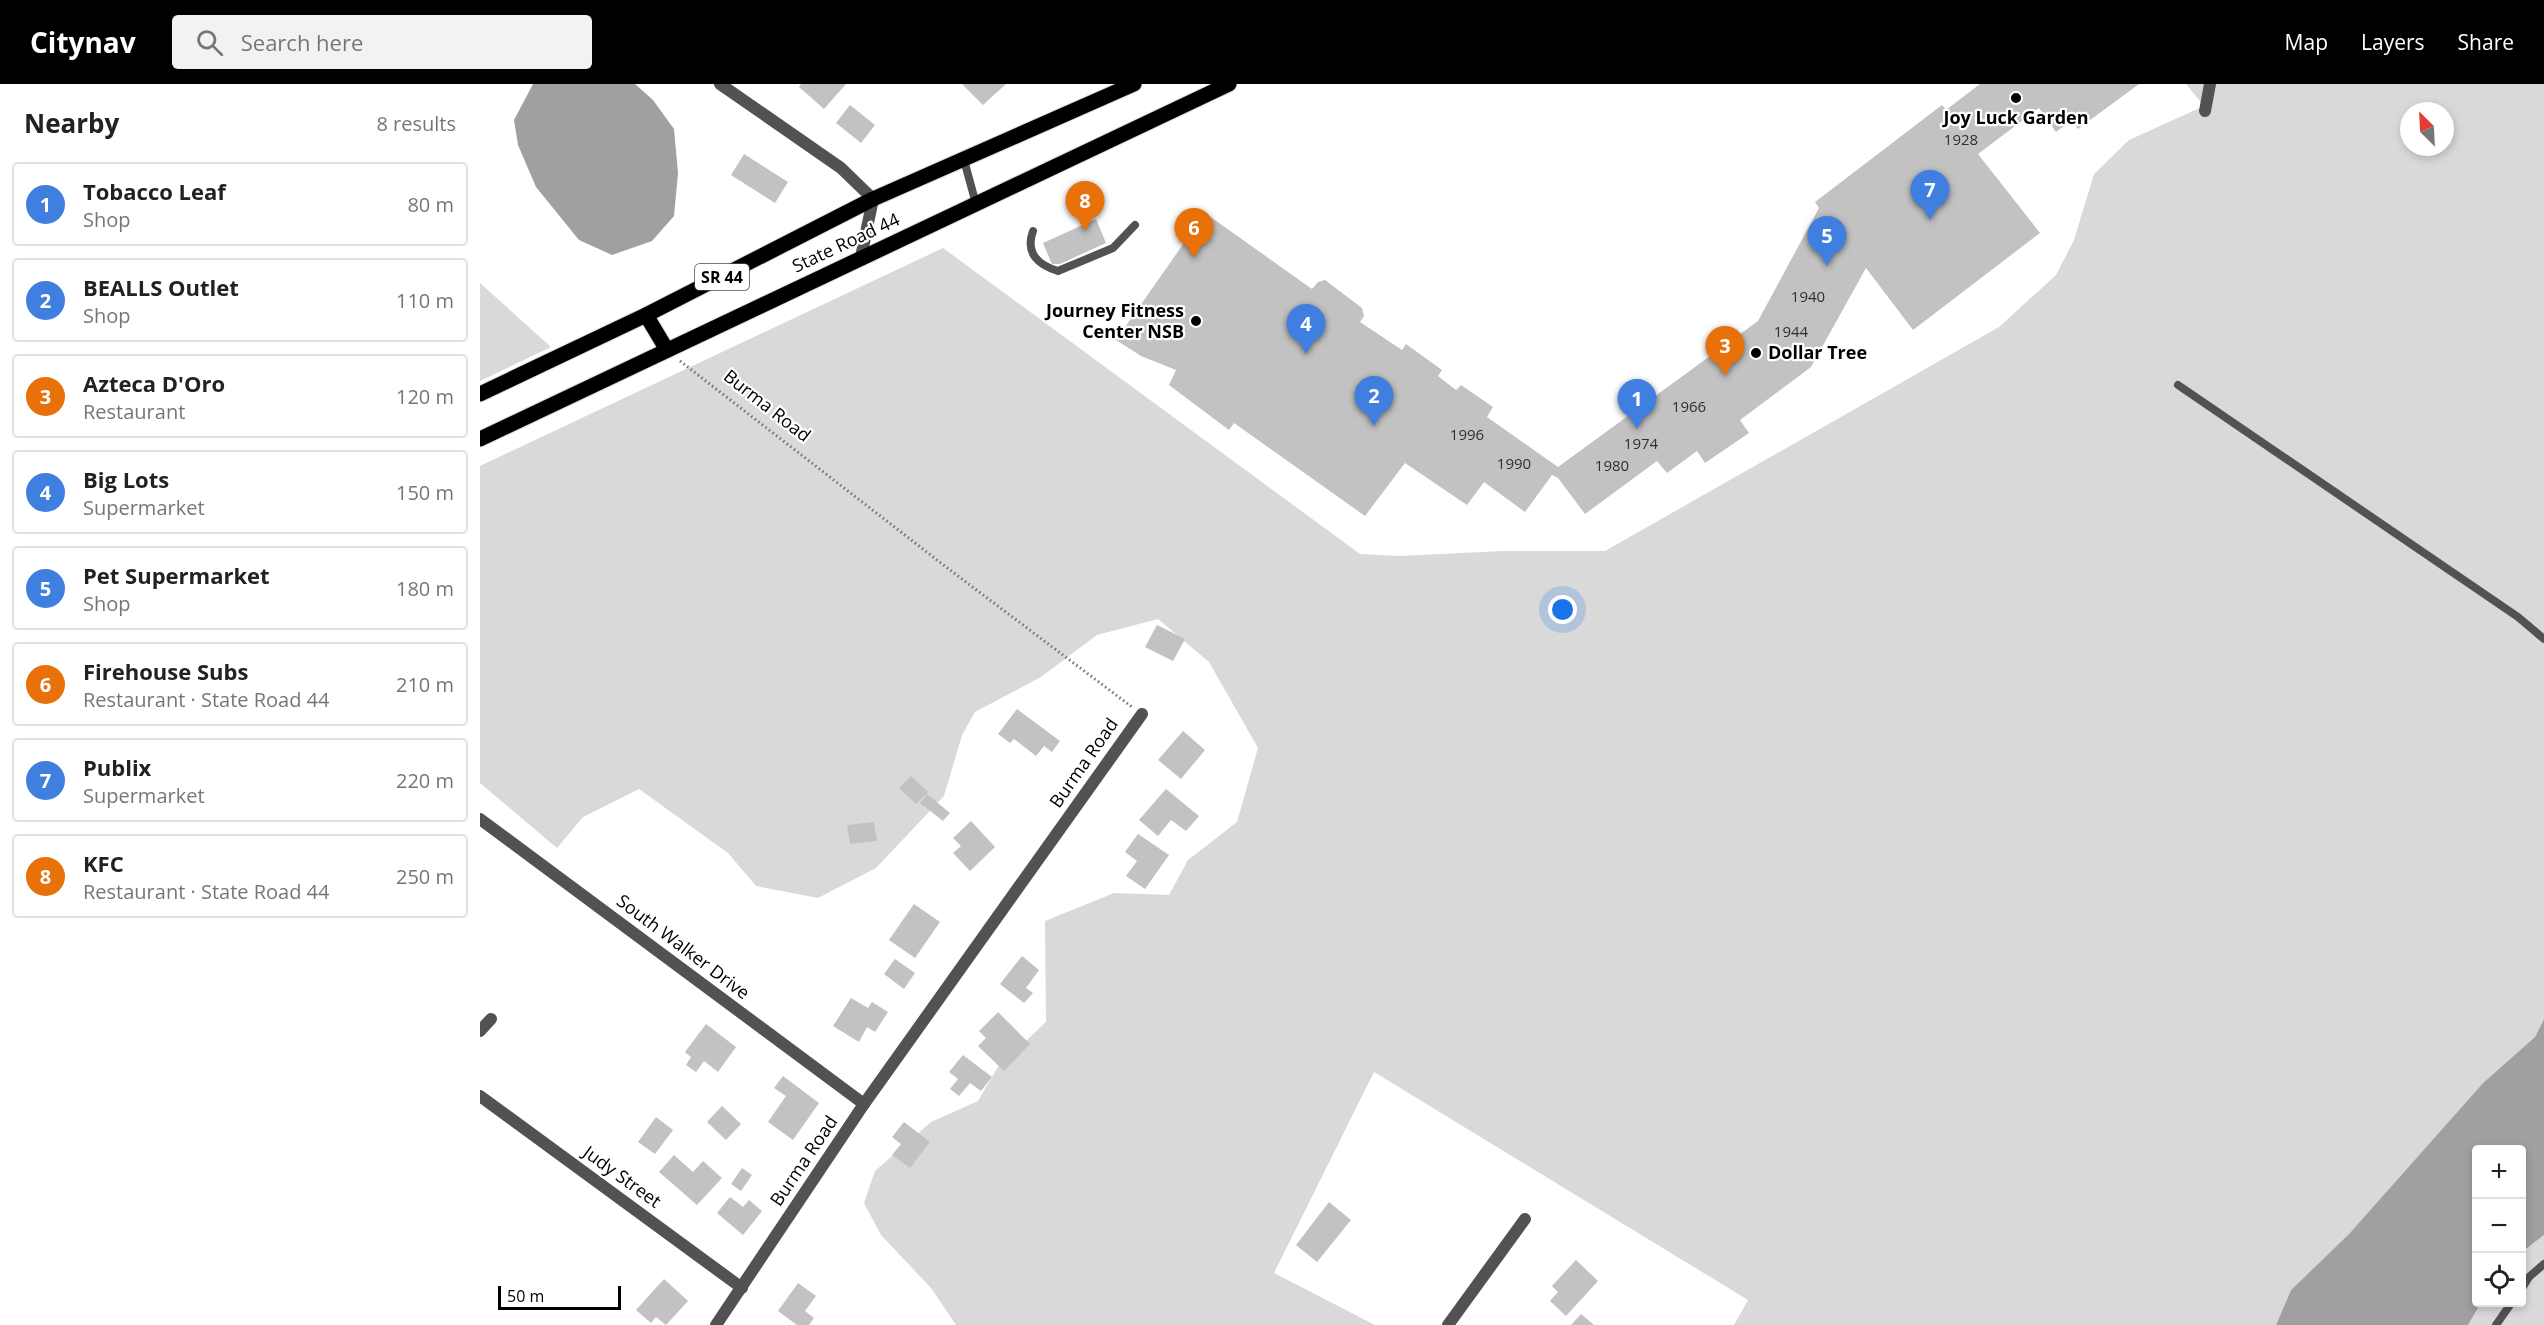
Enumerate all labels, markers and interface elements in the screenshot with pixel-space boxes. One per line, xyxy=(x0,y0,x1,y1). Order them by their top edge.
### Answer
search box xyxy=(172,15,592,69)
text: Citynav xyxy=(30,23,136,61)
icon: search xyxy=(193,26,226,59)
text: Search here xyxy=(241,27,363,57)
text: Map xyxy=(2285,28,2328,56)
text: Layers xyxy=(2361,28,2425,56)
text: Share xyxy=(2458,28,2514,56)
marker: Joy Luck Garden xyxy=(2009,91,2023,105)
north arrow xyxy=(2400,102,2454,156)
text: Nearby xyxy=(24,105,119,141)
place label: Joy Luck Garden xyxy=(1941,105,2089,129)
text: 8 results xyxy=(376,110,456,137)
house number: 1928 xyxy=(1944,129,1978,149)
pin: 7 xyxy=(1910,170,1950,220)
text: Tobacco Leaf xyxy=(83,176,226,206)
pin: 8 xyxy=(1066,182,1104,231)
text: 1 xyxy=(40,191,51,218)
text: 80 m xyxy=(407,191,454,218)
text: Shop xyxy=(83,206,131,233)
street label: State Road 44 xyxy=(788,207,903,277)
pin: 6 xyxy=(1174,208,1214,258)
pin: 5 xyxy=(1808,216,1846,266)
road number: SR 44 xyxy=(695,264,749,290)
text: BEALLS Outlet xyxy=(83,272,239,302)
house number: 1940 xyxy=(1791,286,1825,306)
text: 2 xyxy=(40,287,51,314)
text: 110 m xyxy=(396,287,454,314)
place label: Journey Fitness Center NSB xyxy=(1044,298,1184,343)
text: Shop xyxy=(83,302,131,329)
pin: 4 xyxy=(1286,304,1326,354)
marker: Journey Fitness Center NSB xyxy=(1189,314,1203,328)
house number: 1944 xyxy=(1774,321,1809,341)
pin: 3 xyxy=(1706,326,1744,376)
place label: Dollar Tree xyxy=(1768,340,1867,364)
marker: Dollar Tree xyxy=(1749,346,1763,360)
street label: Burma Road xyxy=(719,364,816,447)
text: Azteca D'Oro xyxy=(83,368,225,398)
pin: 2 xyxy=(1354,376,1394,426)
pin: 1 xyxy=(1618,380,1656,429)
text: 3 xyxy=(40,383,51,410)
text: 120 m xyxy=(396,383,454,410)
house number: 1966 xyxy=(1672,396,1706,416)
text: Restaurant xyxy=(83,398,185,425)
house number: 1996 xyxy=(1450,424,1484,444)
house number: 1974 xyxy=(1624,433,1659,453)
house number: 1990 xyxy=(1497,453,1531,473)
house number: 1980 xyxy=(1595,455,1629,475)
text: Big Lots xyxy=(83,464,169,494)
text: 4 xyxy=(40,479,51,506)
text: 150 m xyxy=(396,479,454,506)
text: Supermarket xyxy=(83,494,205,521)
text: Pet Supermarket xyxy=(83,560,270,590)
text: 5 xyxy=(40,575,51,602)
text: 180 m xyxy=(396,575,454,602)
text: Shop xyxy=(83,590,131,617)
your location xyxy=(1548,595,1577,624)
text: Firehouse Subs xyxy=(83,656,248,686)
text: 6 xyxy=(40,671,51,698)
text: 210 m xyxy=(396,671,454,698)
text: Restaurant · State Road 44 xyxy=(83,686,330,713)
street label: Burma Road xyxy=(1043,713,1123,812)
text: Publix xyxy=(83,752,151,782)
text: 7 xyxy=(40,767,51,794)
text: 220 m xyxy=(396,767,454,794)
text: Supermarket xyxy=(83,782,205,809)
text: KFC xyxy=(83,848,124,878)
text: 8 xyxy=(40,863,51,890)
text: 250 m xyxy=(396,863,454,890)
text: Restaurant · State Road 44 xyxy=(83,878,330,905)
street label: South Walker Drive xyxy=(612,888,755,1004)
street label: Burma Road xyxy=(764,1110,842,1210)
street label: Judy Street xyxy=(577,1139,666,1213)
map controls xyxy=(2472,1145,2526,1307)
button: + xyxy=(2472,1145,2526,1199)
button: − xyxy=(2472,1199,2526,1253)
button: locate xyxy=(2472,1253,2526,1307)
scale bar xyxy=(498,1283,621,1310)
text: 50 m xyxy=(507,1285,544,1307)

